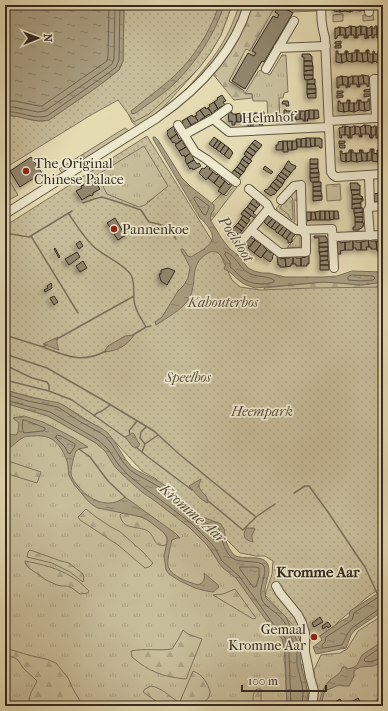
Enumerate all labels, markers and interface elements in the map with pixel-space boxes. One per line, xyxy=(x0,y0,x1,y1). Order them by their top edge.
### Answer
north arrow xyxy=(18,18,58,58)
text: N xyxy=(41,34,54,43)
street label: Helmhof xyxy=(241,108,298,127)
place label: The Original Chinese Palace xyxy=(34,155,124,188)
marker: The Original Chinese Palace xyxy=(21,166,31,176)
water label: Poelsloot xyxy=(214,212,258,267)
place label: Pannenkoe xyxy=(122,221,189,238)
marker: Pannenkoe xyxy=(109,224,119,234)
park label: Kabouterbos xyxy=(187,294,259,311)
park label: Speelbos xyxy=(164,369,212,386)
park label: Heempark xyxy=(230,403,293,420)
water label: Kromme Aar xyxy=(155,479,231,548)
district label: Kromme Aar xyxy=(276,563,360,581)
place label: Gemaal Kromme Aar xyxy=(228,621,306,654)
marker: Gemaal Kromme Aar xyxy=(309,632,319,642)
scale bar xyxy=(242,667,326,693)
text: 100 m xyxy=(248,674,278,688)

